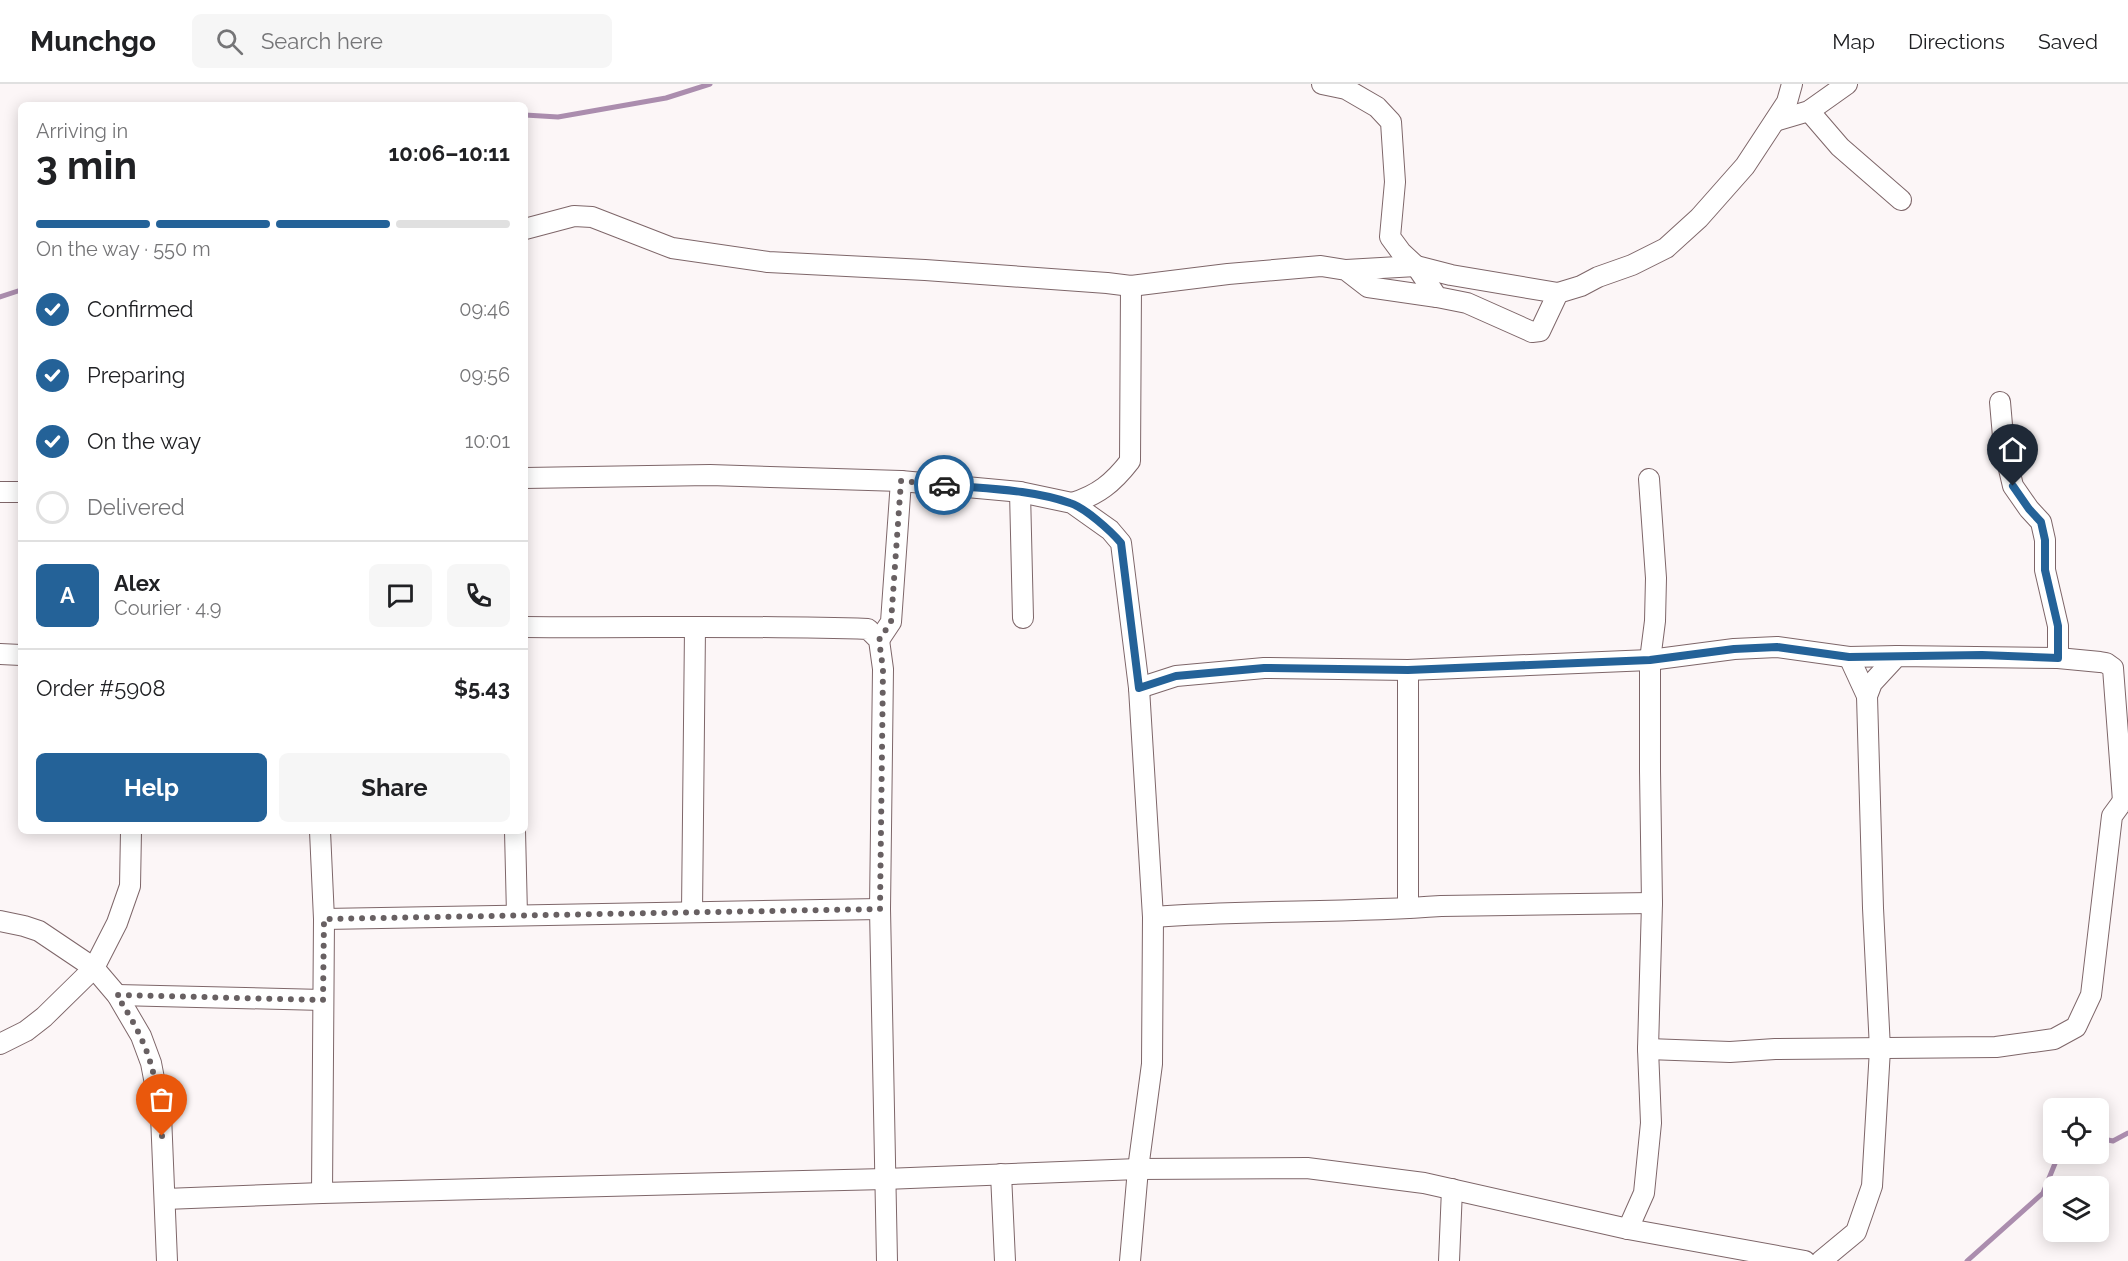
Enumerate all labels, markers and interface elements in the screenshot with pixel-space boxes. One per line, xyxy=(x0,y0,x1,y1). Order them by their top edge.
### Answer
search box xyxy=(192,14,612,68)
text: Munchgo xyxy=(30,25,156,58)
icon: search xyxy=(213,25,246,58)
text: Search here xyxy=(261,28,383,54)
text: Map xyxy=(1832,29,1875,54)
text: Directions xyxy=(1908,29,2005,54)
text: Saved xyxy=(2038,29,2098,54)
text: Arriving in xyxy=(36,119,128,143)
text: 10:06–10:11 xyxy=(389,140,510,166)
text: 3 min xyxy=(36,142,137,188)
text: On the way · 550 m xyxy=(36,237,211,261)
icon: check xyxy=(36,293,69,326)
text: Confirmed xyxy=(87,296,194,322)
text: 09:46 xyxy=(459,297,510,321)
icon: check xyxy=(36,359,69,392)
text: Preparing xyxy=(87,362,185,388)
text: 09:56 xyxy=(459,363,510,387)
pin xyxy=(1987,424,2038,486)
icon: check xyxy=(36,425,69,458)
text: On the way xyxy=(87,428,201,454)
text: 10:01 xyxy=(465,429,510,453)
icon: home xyxy=(1996,433,2029,466)
courier xyxy=(914,455,974,515)
icon: car xyxy=(928,469,961,502)
text: Delivered xyxy=(87,494,185,520)
button: chat xyxy=(369,564,432,627)
button: phone xyxy=(447,564,510,627)
text: Alex xyxy=(114,570,160,596)
text: A xyxy=(60,582,75,608)
text: Courier · 4.9 xyxy=(114,596,222,620)
text: Order #5908 xyxy=(36,675,166,701)
text: $5.43 xyxy=(454,675,510,701)
button: Help xyxy=(36,753,267,822)
button: Share xyxy=(279,753,510,822)
pin xyxy=(136,1074,187,1136)
icon: bag xyxy=(145,1083,178,1116)
map controls xyxy=(2043,1098,2109,1242)
button: locate xyxy=(2043,1098,2109,1164)
button: layers xyxy=(2043,1176,2109,1242)

